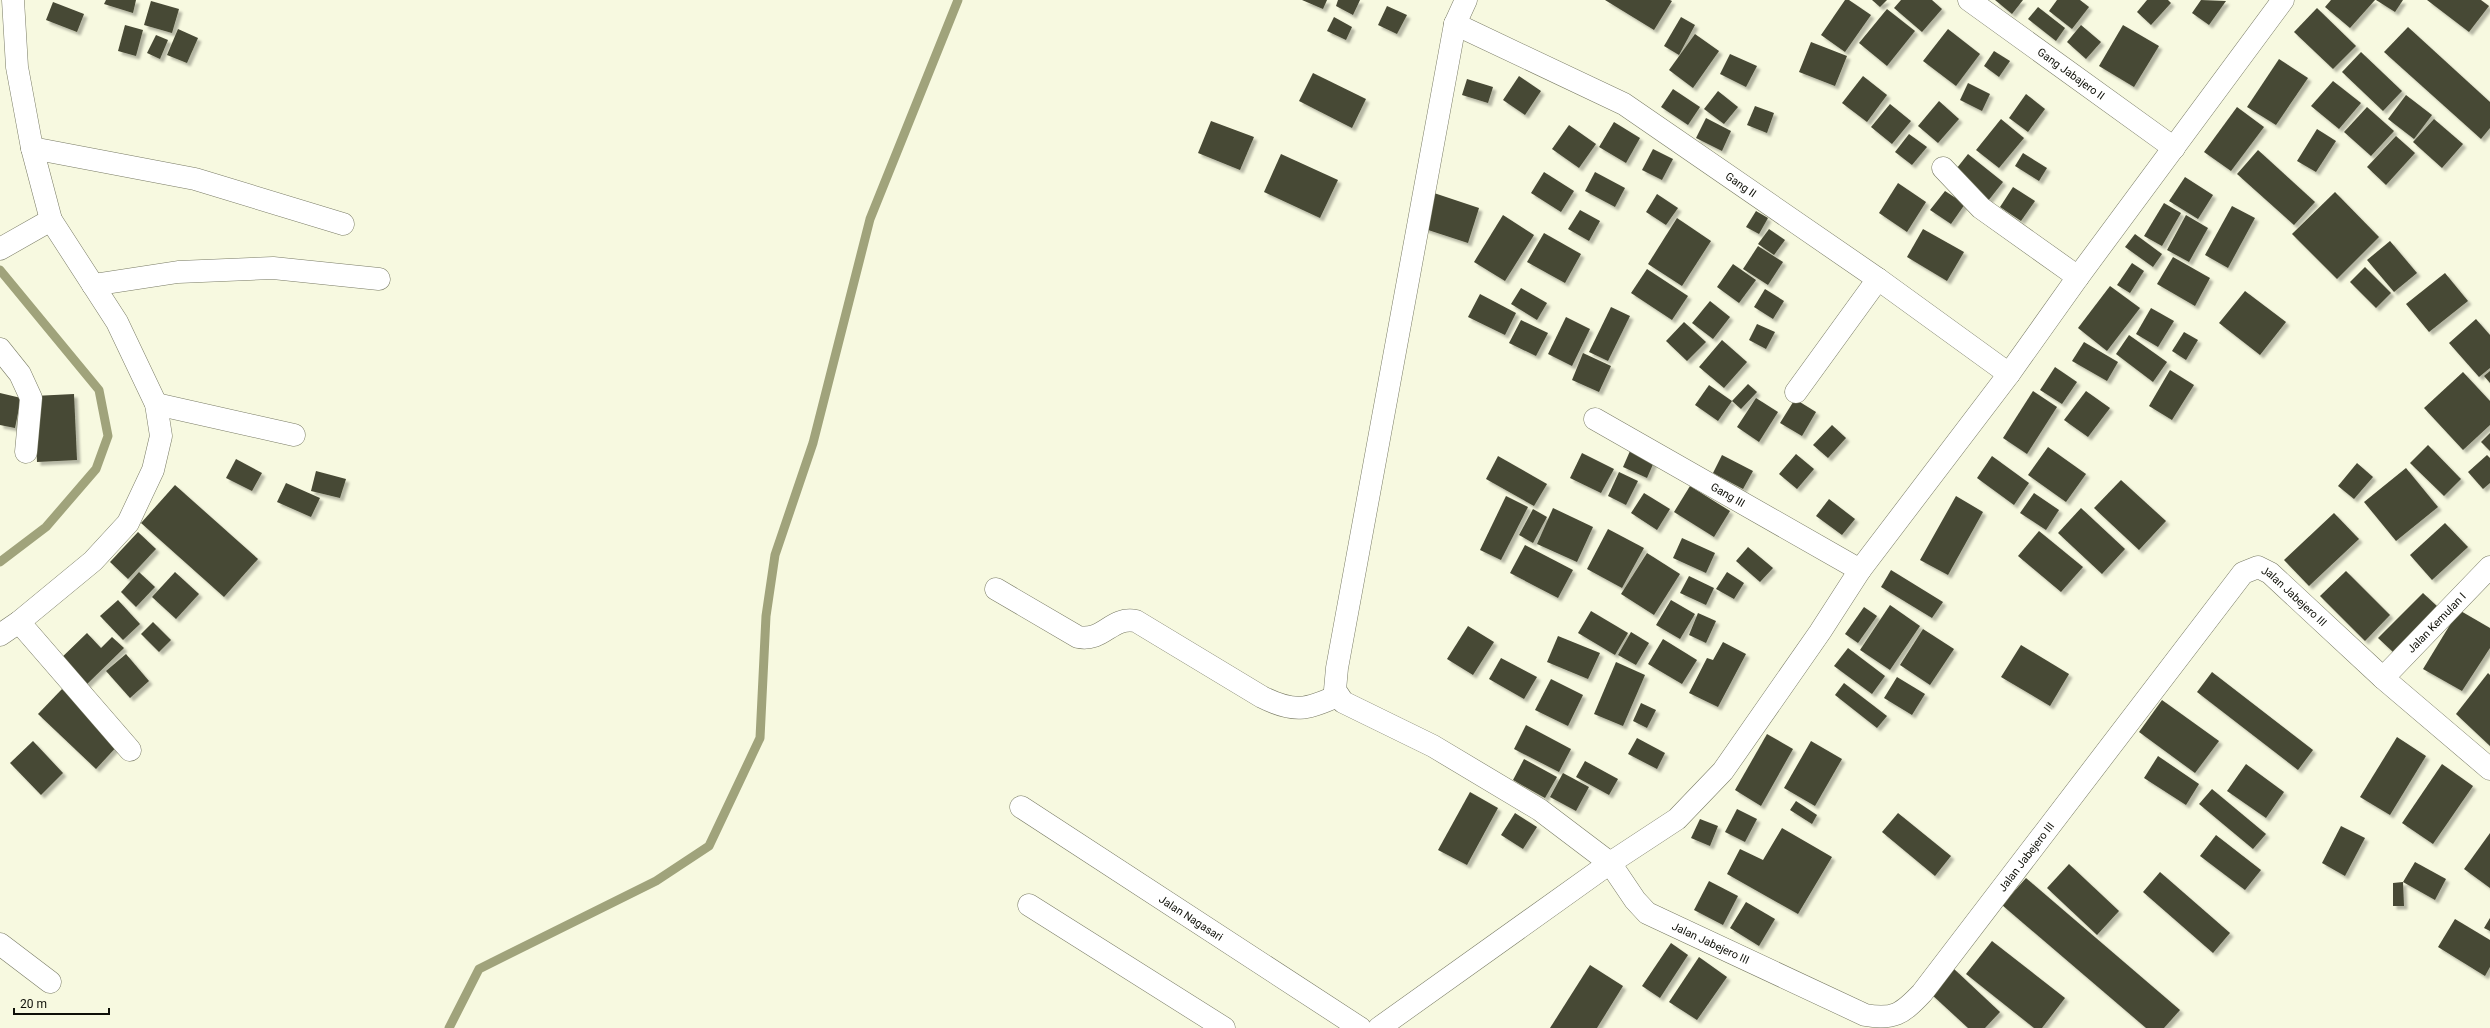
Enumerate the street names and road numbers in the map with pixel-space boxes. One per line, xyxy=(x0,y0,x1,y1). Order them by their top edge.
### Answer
street label: Gang Jabajero II xyxy=(2035,45,2107,102)
street label: Gang II xyxy=(1723,169,1759,200)
street label: Gang III xyxy=(1708,480,1747,510)
street label: Jalan Jabejero III xyxy=(2259,563,2330,629)
street label: Jalan Kemulan I xyxy=(2405,590,2468,655)
street label: Jalan Jabejero III xyxy=(1996,819,2057,894)
street label: Jalan Nagasari xyxy=(1157,892,1225,943)
street label: Jalan Jabejero III xyxy=(1670,919,1751,966)

